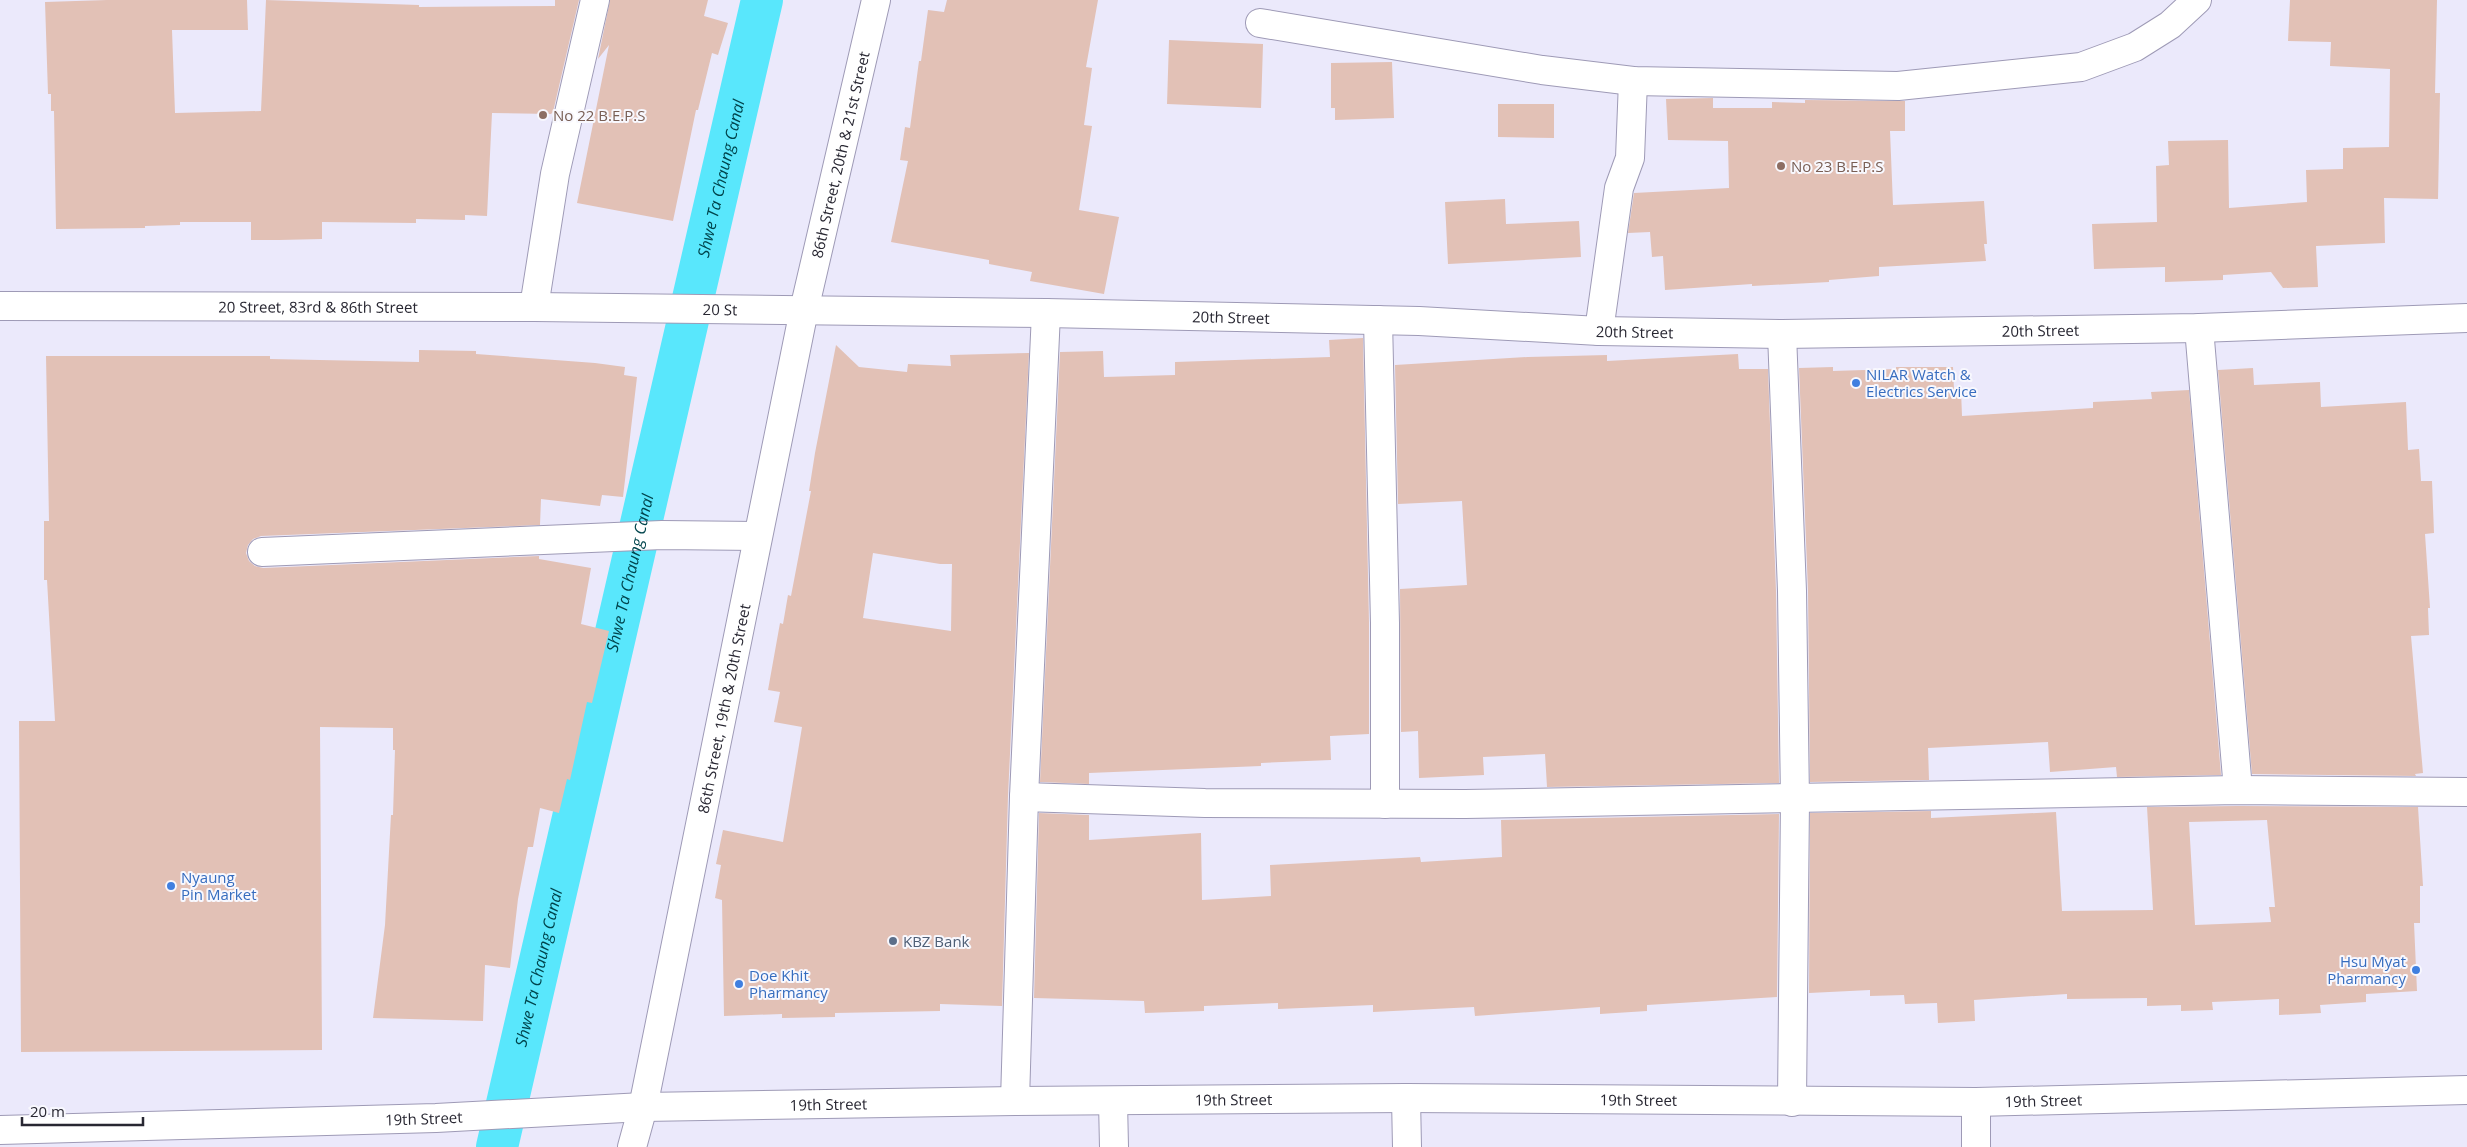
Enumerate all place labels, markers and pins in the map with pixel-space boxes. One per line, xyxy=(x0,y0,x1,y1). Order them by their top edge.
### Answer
place label: No 22 B.E.P.S xyxy=(553,105,645,125)
marker: No 22 B.E.P.S xyxy=(537,109,549,121)
place label: No 23 B.E.P.S xyxy=(1791,156,1883,176)
marker: No 23 B.E.P.S xyxy=(1775,160,1787,172)
place label: NILAR Watch & Electrics Service xyxy=(1866,364,1977,401)
marker: NILAR Watch & Electrics Service xyxy=(1850,377,1862,389)
place label: Nyaung Pin Market xyxy=(181,867,257,904)
marker: Nyaung Pin Market xyxy=(165,880,177,892)
place label: KBZ Bank xyxy=(903,931,970,951)
marker: KBZ Bank xyxy=(887,935,899,947)
place label: Hsu Myat Pharmancy xyxy=(2327,951,2406,988)
marker: Hsu Myat Pharmancy xyxy=(2410,964,2422,976)
place label: Doe Khit Pharmancy xyxy=(749,965,828,1002)
marker: Doe Khit Pharmancy xyxy=(733,978,745,990)

